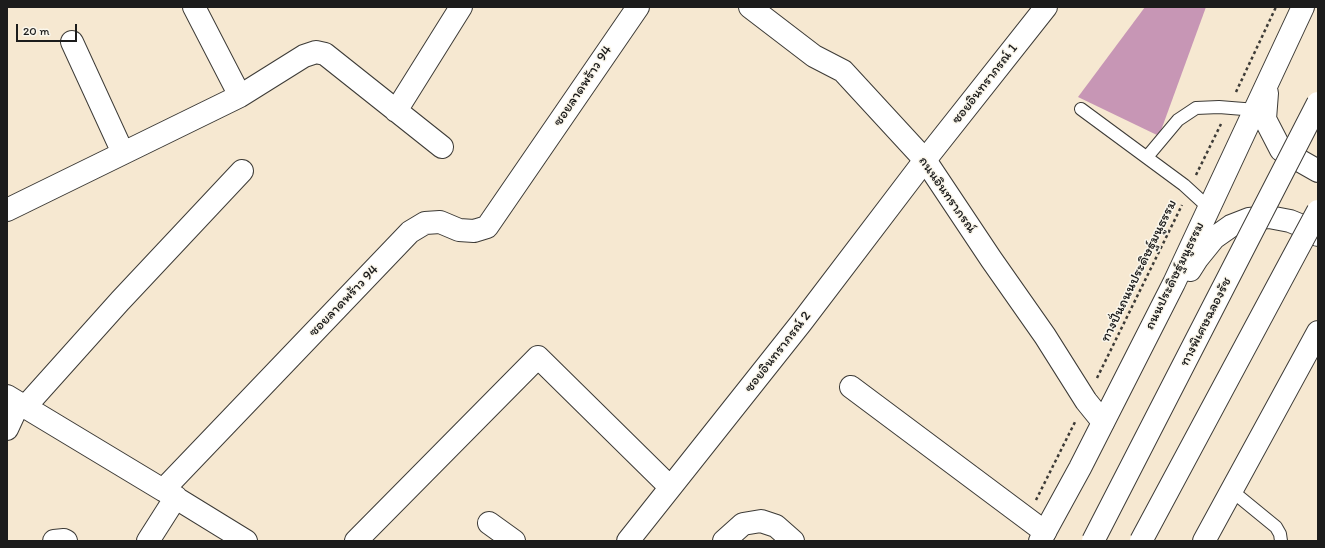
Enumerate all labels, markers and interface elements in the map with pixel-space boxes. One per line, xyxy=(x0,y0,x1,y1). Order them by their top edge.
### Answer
scale bar xyxy=(18,16,79,42)
text: 20 m xyxy=(23,24,50,38)
street label: ซอยอินทราภรณ์ 1 xyxy=(948,40,1022,128)
street label: ซอยลาดพร้าว 94 xyxy=(550,43,616,129)
street label: ถนนอินทราภรณ์ xyxy=(914,154,980,236)
street label: ทางปั่นถนนประดิษฐ์มนูธรรม xyxy=(1097,197,1181,345)
street label: ถนนประดิษฐ์มนูธรรม xyxy=(1142,219,1208,333)
street label: ซอยลาดพร้าว 94 xyxy=(306,262,382,340)
street label: ทางพิเศษฉลองรัช xyxy=(1176,275,1236,369)
street label: ซอยอินทราภรณ์ 2 xyxy=(741,308,815,396)

